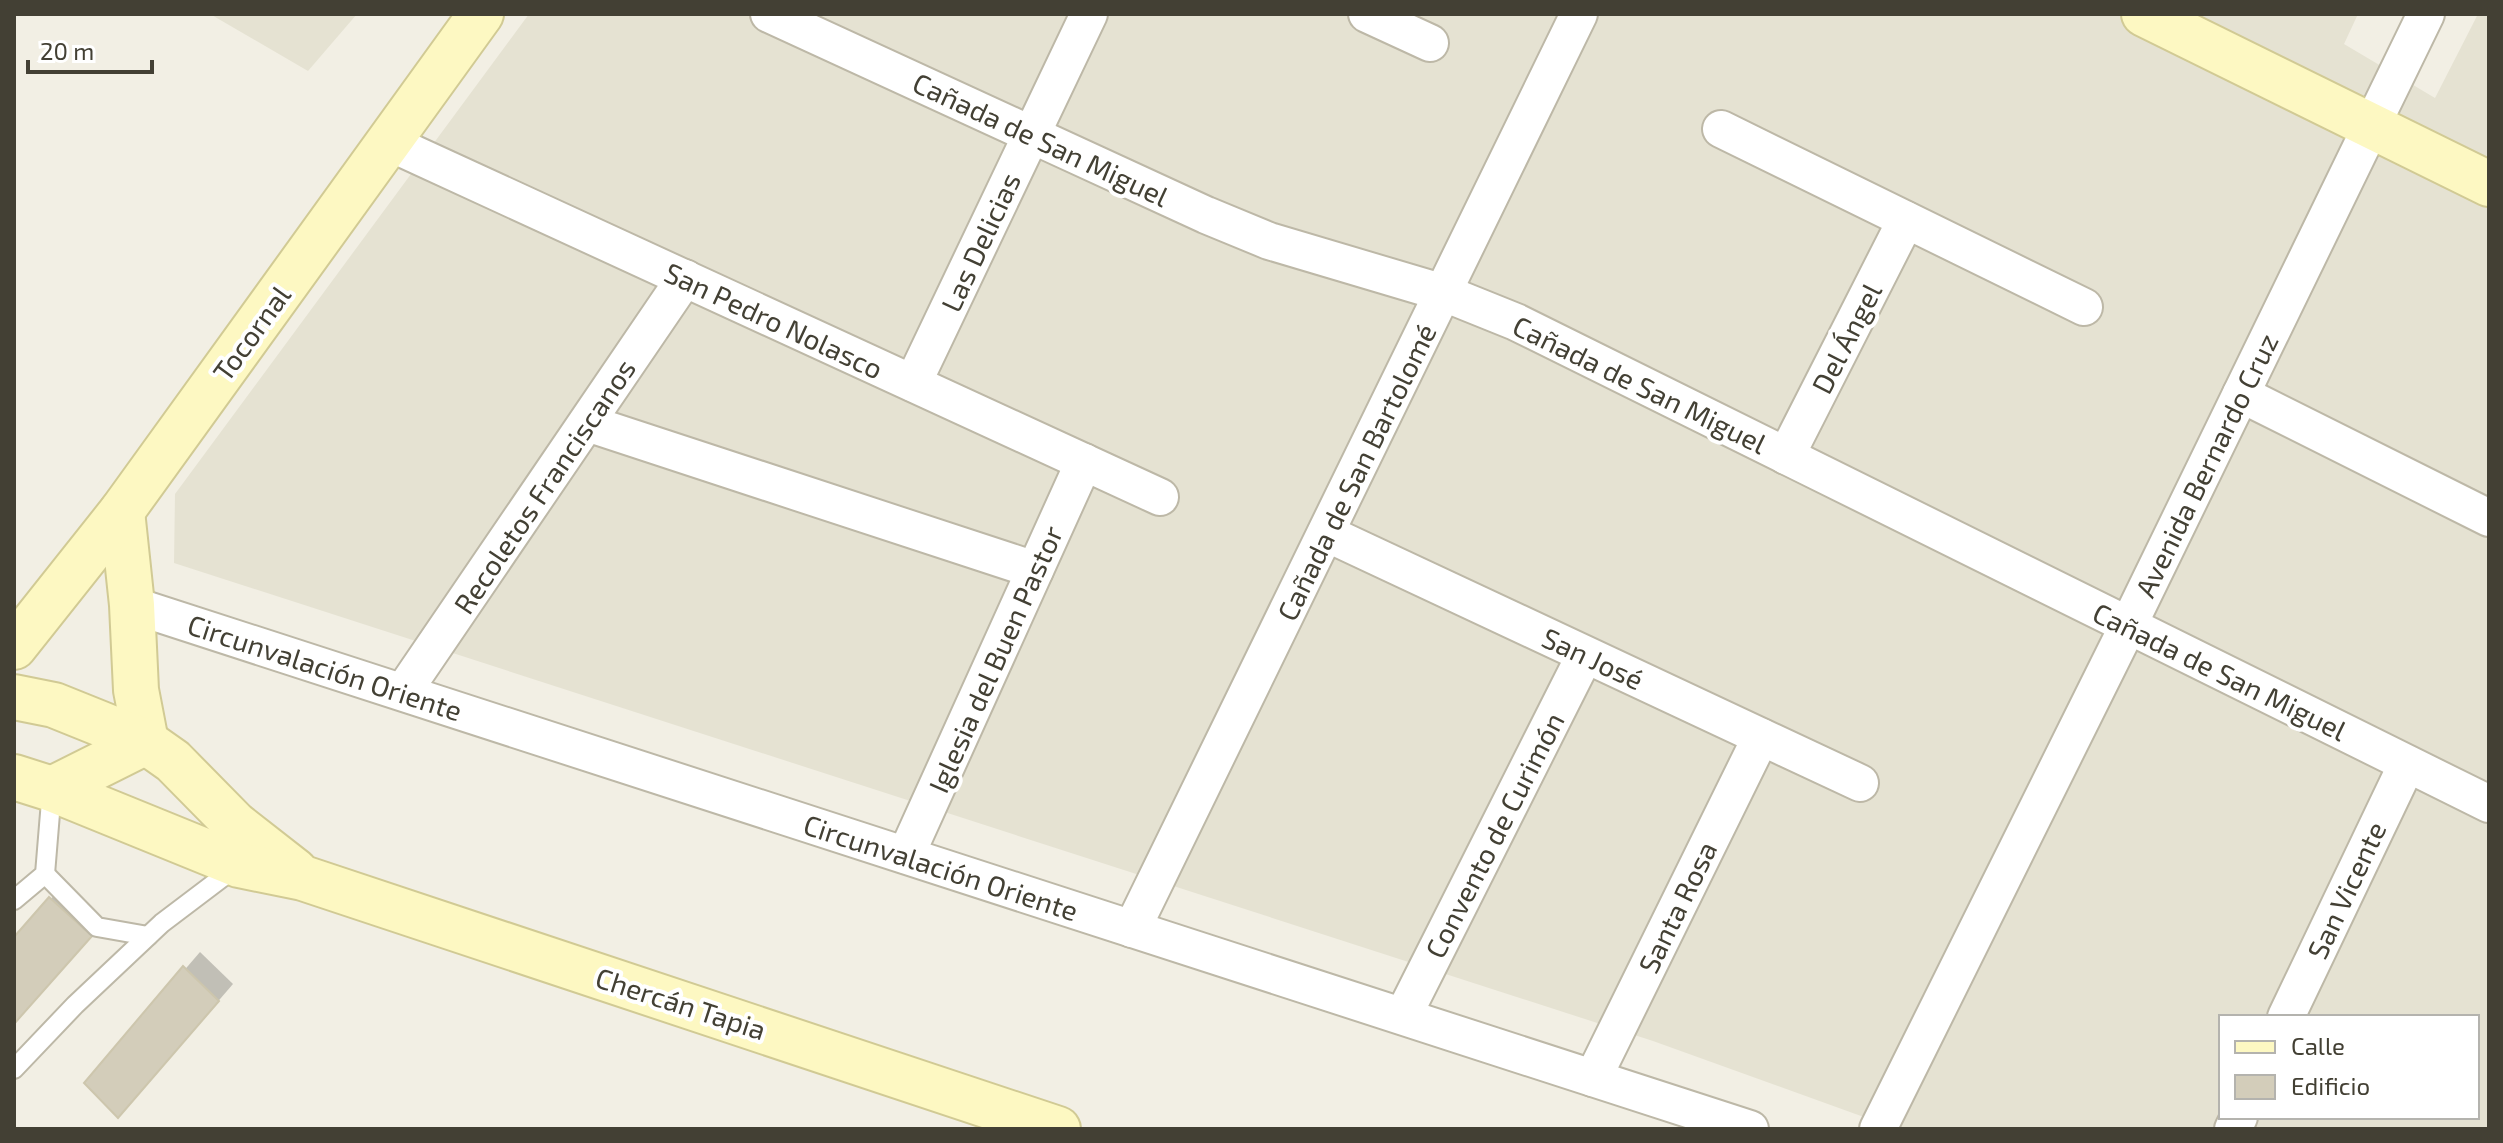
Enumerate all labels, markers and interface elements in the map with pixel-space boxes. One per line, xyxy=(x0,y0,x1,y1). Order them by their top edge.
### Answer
scale bar xyxy=(28,24,152,74)
text: 20 m xyxy=(40,36,94,65)
street label: Cañada de San Miguel xyxy=(908,65,1175,213)
street label: Las Delicias xyxy=(933,167,1027,317)
street label: San Pedro Nolasco xyxy=(659,255,889,385)
street label: Del Ángel xyxy=(1804,277,1889,399)
street label: Tocornal xyxy=(205,278,297,387)
street label: Cañada de San Miguel xyxy=(1508,308,1773,461)
street label: Cañada de San Bartolomé xyxy=(1269,318,1443,626)
street label: Avenida Bernardo Cruz xyxy=(2127,328,2285,602)
street label: Recoletos Franciscanos xyxy=(446,352,642,620)
street label: Iglesia del Buen Pastor xyxy=(921,520,1069,798)
street label: Cañada de San Miguel xyxy=(2088,595,2353,748)
street label: Circunvalación Oriente xyxy=(184,607,466,727)
street label: San José xyxy=(1537,620,1649,696)
street label: Convento de Curimón xyxy=(1417,707,1571,963)
street label: Circunvalación Oriente xyxy=(800,807,1082,927)
street label: San Vicente xyxy=(2299,816,2393,964)
street label: Santa Rosa xyxy=(1631,836,1723,978)
street label: Chercán Tapia xyxy=(592,960,770,1046)
legend xyxy=(2219,1015,2479,1119)
text: Calle xyxy=(2291,1031,2345,1060)
text: Edificio xyxy=(2291,1071,2370,1100)

